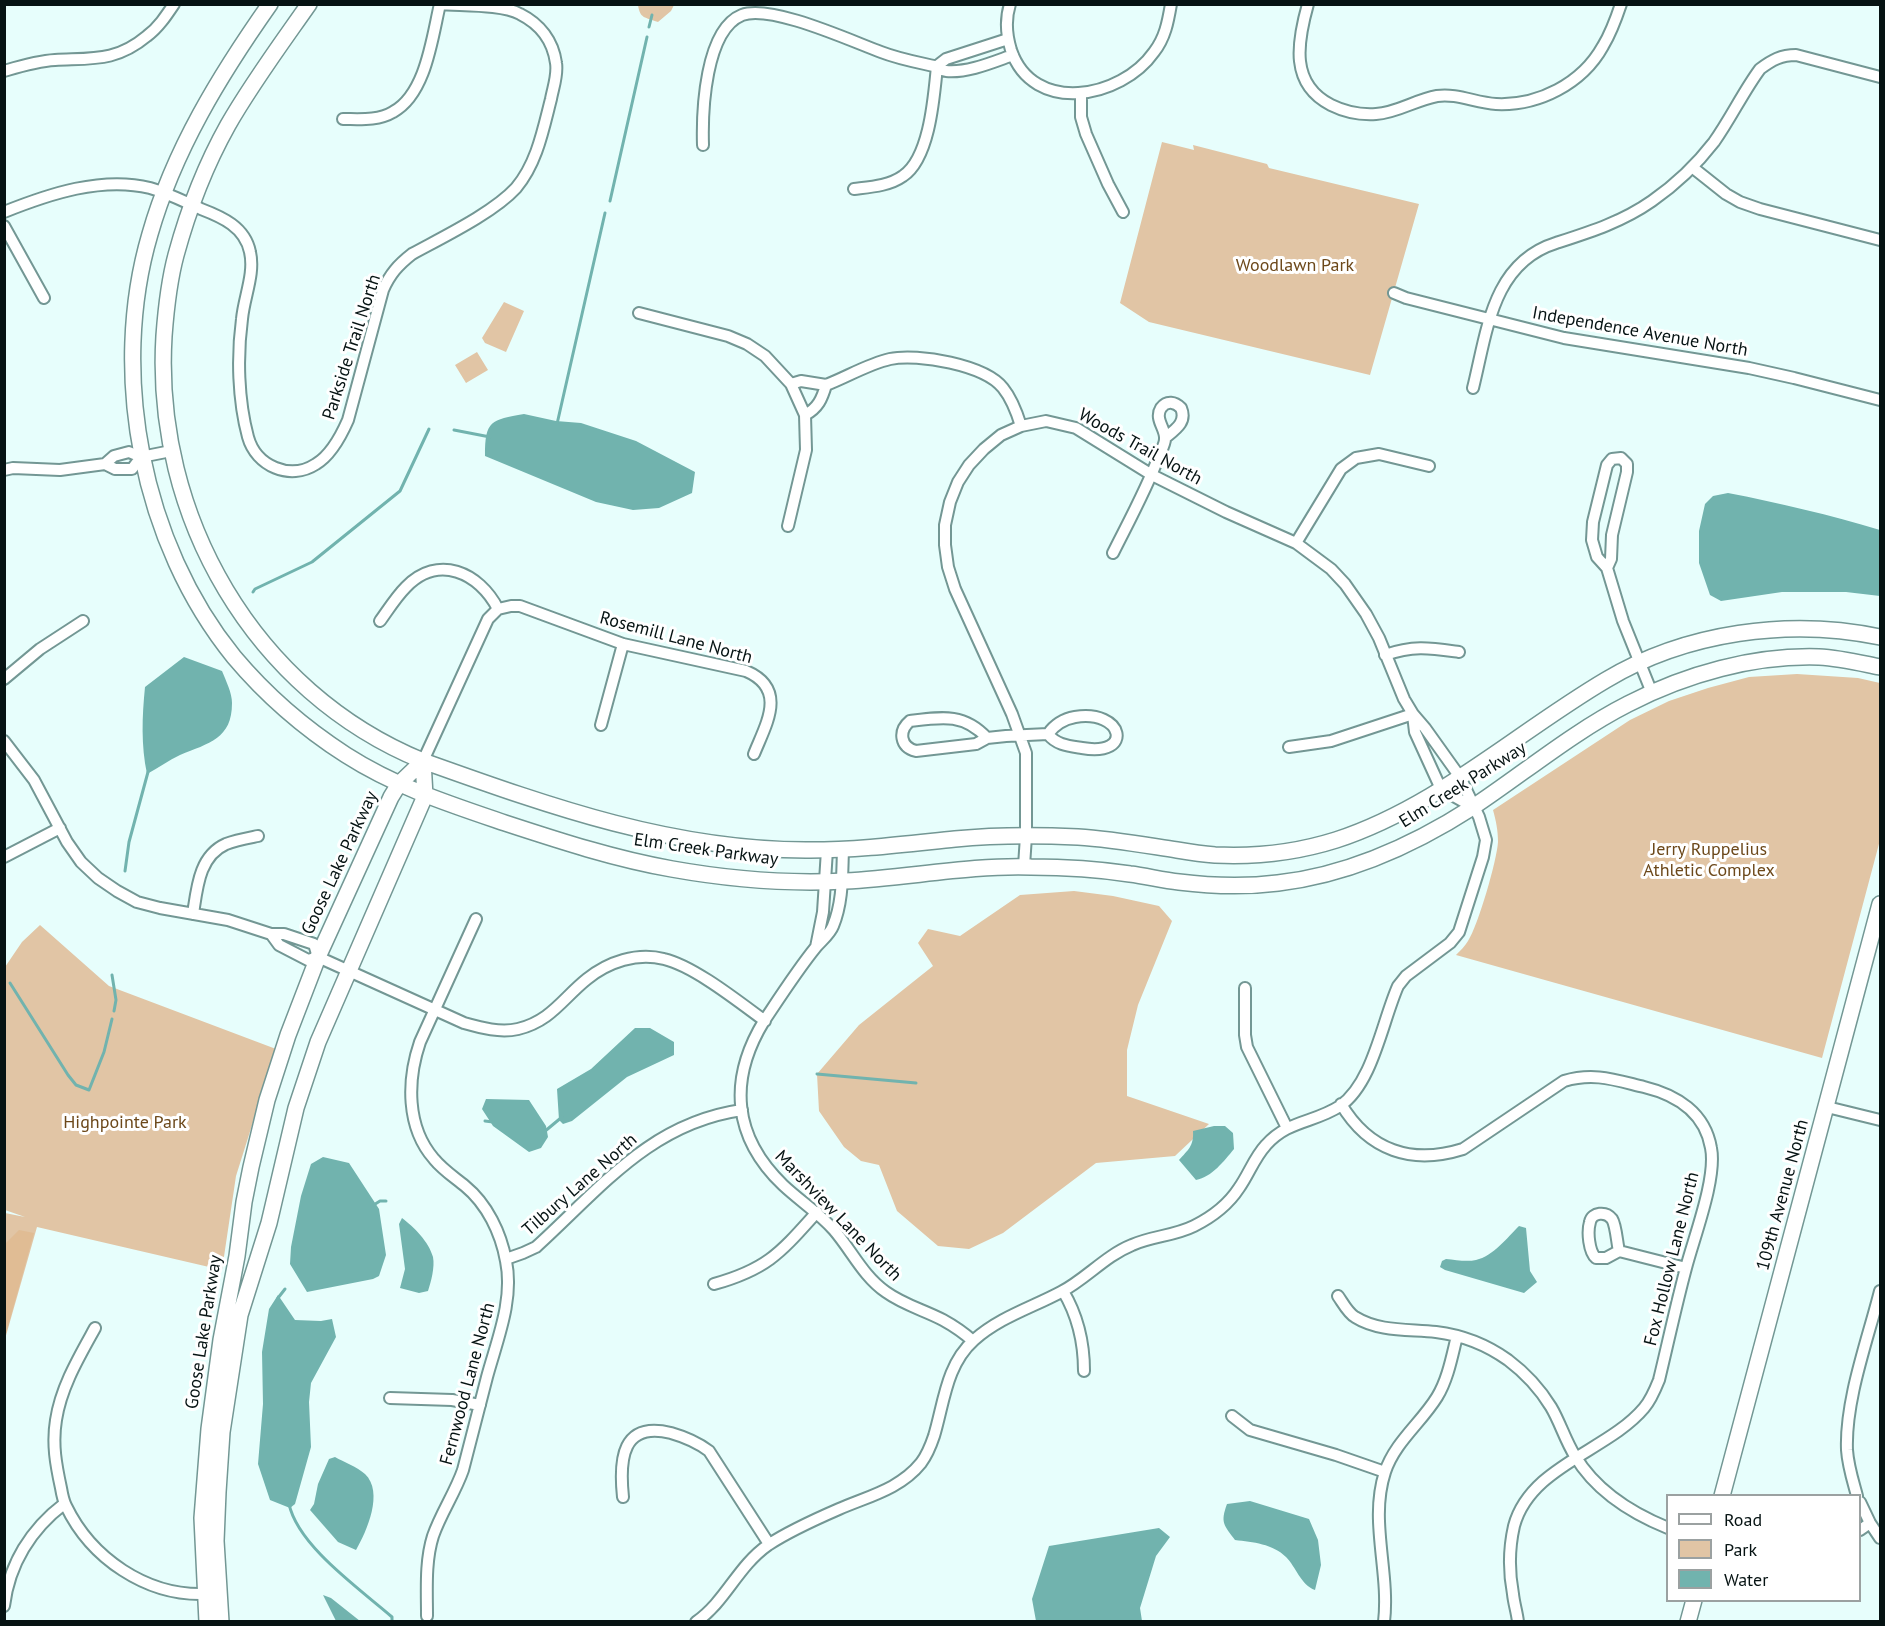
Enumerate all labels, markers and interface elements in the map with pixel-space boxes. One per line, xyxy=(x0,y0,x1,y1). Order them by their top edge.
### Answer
park label: Woodlawn Park xyxy=(1236,255,1354,277)
street label: Parkside Trail North xyxy=(318,272,386,422)
street label: Independence Avenue North xyxy=(1531,302,1749,362)
street label: Woods Trail North xyxy=(1074,404,1206,490)
street label: Rosemill Lane North xyxy=(597,607,755,669)
street label: Elm Creek Parkway xyxy=(1396,737,1530,833)
street label: Goose Lake Parkway xyxy=(297,788,383,938)
street label: Elm Creek Parkway xyxy=(632,829,780,871)
park label: Jerry Ruppelius Athletic Complex xyxy=(1643,839,1775,882)
park label: Highpointe Park xyxy=(63,1112,187,1134)
street label: 109th Avenue North xyxy=(1752,1117,1814,1273)
street label: Tilbury Lane North xyxy=(518,1129,642,1241)
street label: Marshview Lane North xyxy=(770,1146,906,1286)
street label: Fox Hollow Lane North xyxy=(1640,1170,1704,1348)
street label: Goose Lake Parkway xyxy=(181,1253,227,1411)
street label: Fernwood Lane North xyxy=(436,1300,500,1468)
legend xyxy=(1666,1494,1861,1602)
text: Road xyxy=(1724,1508,1762,1531)
text: Park xyxy=(1724,1538,1757,1561)
text: Water xyxy=(1724,1568,1768,1591)

